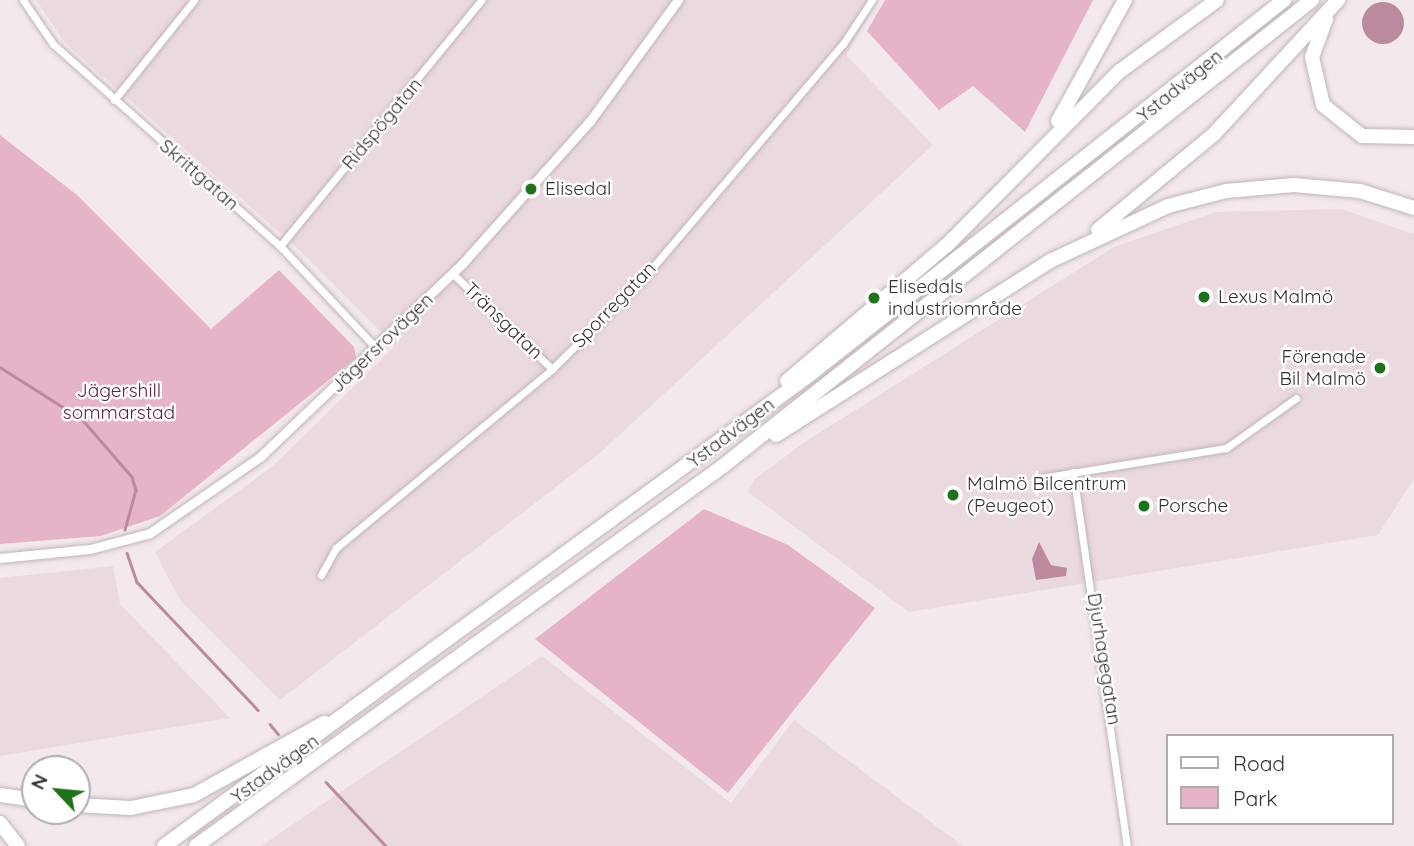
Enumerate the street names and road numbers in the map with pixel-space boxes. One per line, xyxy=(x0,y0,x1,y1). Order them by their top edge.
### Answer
street label: Ystadvägen xyxy=(1133,45,1227,127)
street label: Ridspögatan xyxy=(337,74,427,174)
street label: Skrittgatan xyxy=(155,135,243,215)
street label: Sporregatan xyxy=(567,257,661,353)
street label: Tränsgatan xyxy=(459,278,547,364)
street label: Jägersrovägen xyxy=(326,288,438,398)
street label: Ystadvägen xyxy=(683,393,779,473)
street label: Djurhagegatan xyxy=(1082,591,1126,727)
street label: Ystadvägen xyxy=(227,729,323,809)

